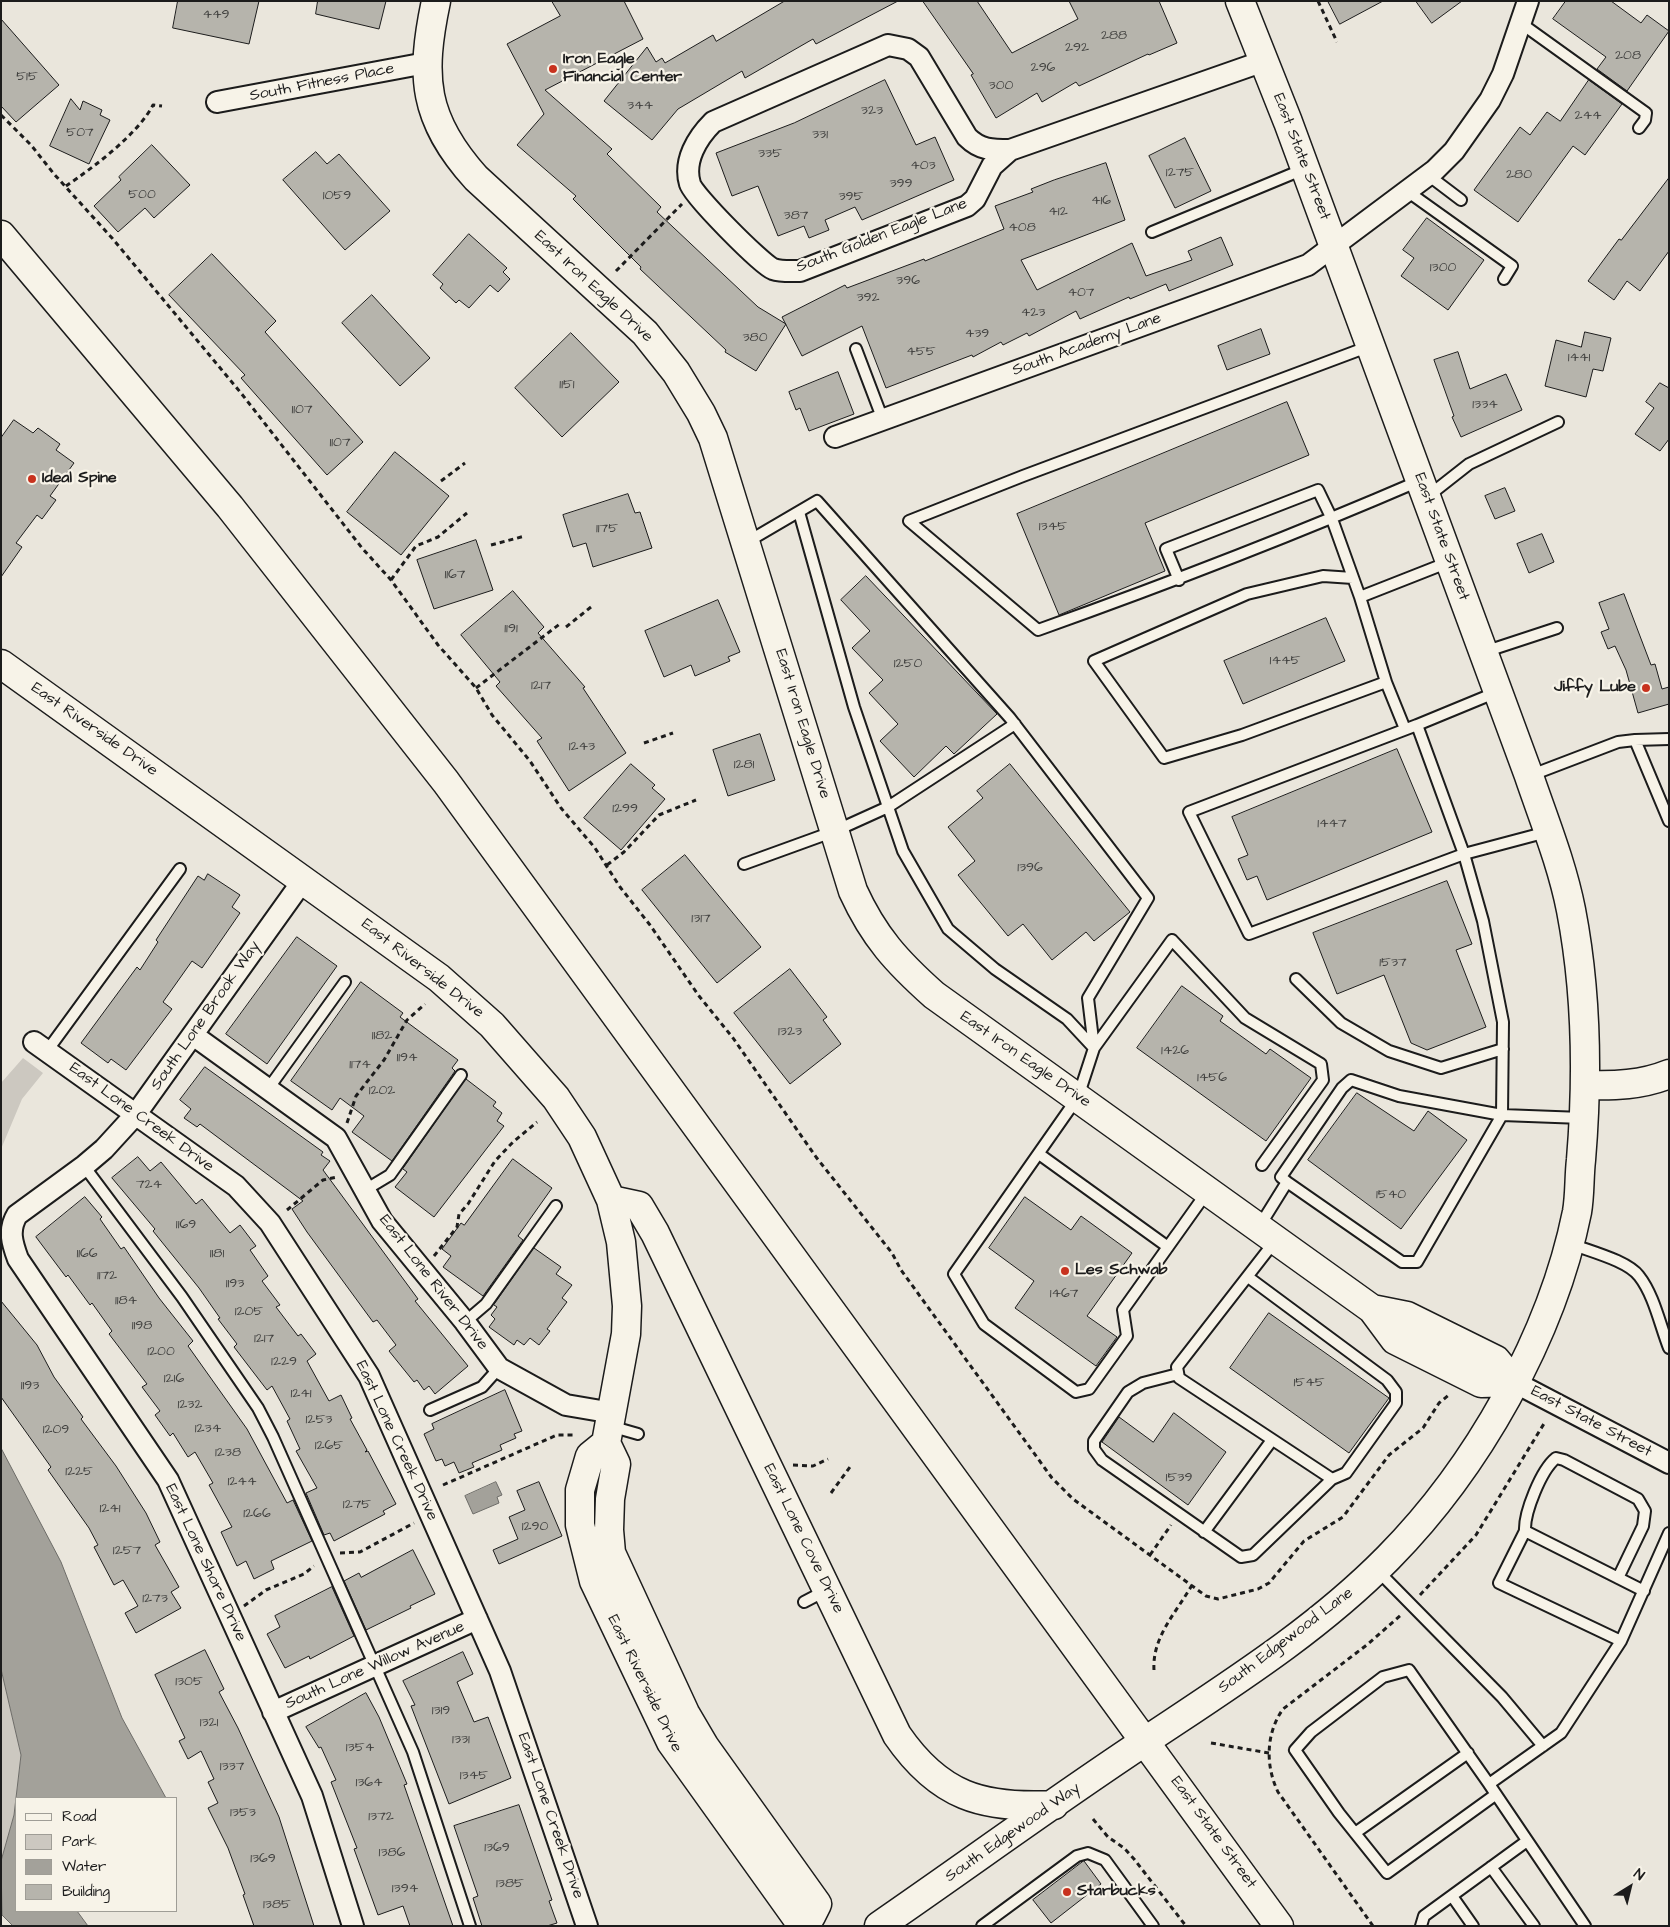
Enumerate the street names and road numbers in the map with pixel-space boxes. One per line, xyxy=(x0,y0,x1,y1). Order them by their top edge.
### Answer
street label: South Fitness Place xyxy=(248,60,396,106)
street label: East State Street xyxy=(1268,91,1334,223)
street label: South Golden Eagle Lane xyxy=(794,195,970,277)
street label: East Iron Eagle Drive xyxy=(530,227,656,347)
street label: South Academy Lane xyxy=(1010,309,1164,381)
street label: East State Street xyxy=(1409,471,1473,603)
street label: East Iron Eagle Drive xyxy=(770,647,834,801)
street label: East Riverside Drive xyxy=(27,679,161,781)
street label: East Riverside Drive xyxy=(357,915,487,1023)
street label: South Lone Brook Way xyxy=(147,938,265,1094)
street label: East Iron Eagle Drive xyxy=(956,1008,1094,1112)
street label: East Lone Creek Drive xyxy=(65,1059,217,1177)
street label: East Lone River Drive xyxy=(374,1212,492,1354)
street label: East Lone Creek Drive xyxy=(351,1358,441,1524)
street label: East State Street xyxy=(1527,1382,1655,1462)
street label: East Lone Cove Drive xyxy=(758,1461,848,1617)
street label: East Lone Shore Drive xyxy=(160,1481,250,1645)
street label: South Edgewood Lane xyxy=(1215,1584,1357,1698)
street label: East Riverside Drive xyxy=(602,1612,686,1756)
street label: South Lone Willow Avenue xyxy=(282,1618,468,1714)
street label: East Lone Creek Drive xyxy=(513,1731,587,1901)
street label: East State Street xyxy=(1166,1773,1260,1893)
street label: South Edgewood Way xyxy=(942,1779,1084,1887)

